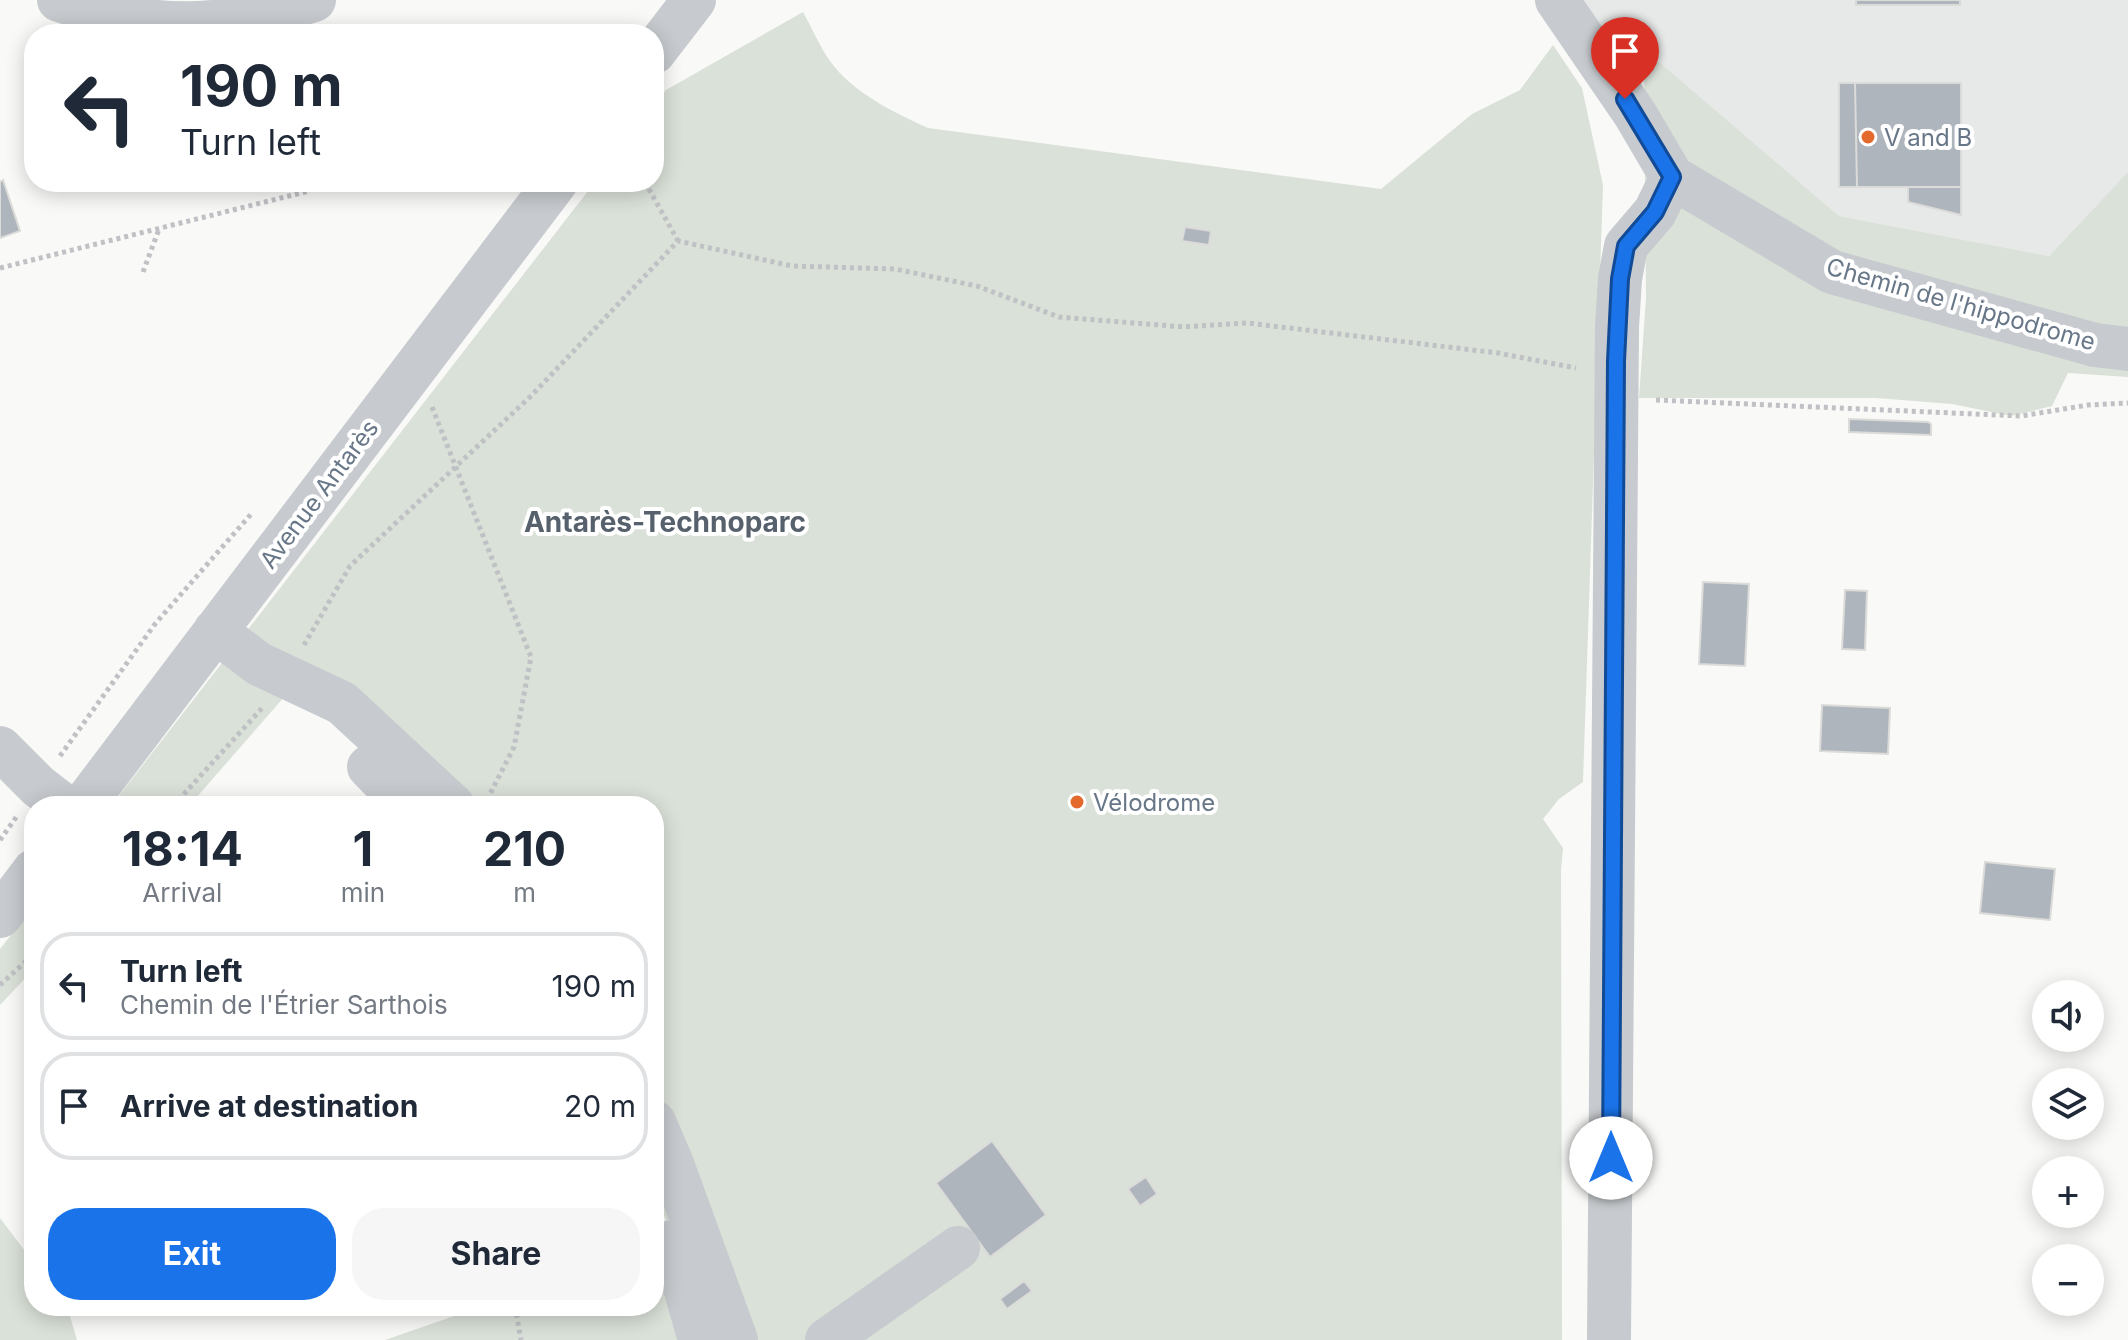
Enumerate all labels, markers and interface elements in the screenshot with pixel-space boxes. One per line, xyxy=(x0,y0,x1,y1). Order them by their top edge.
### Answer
pin xyxy=(1591,17,1659,99)
icon: arrive xyxy=(1603,29,1647,73)
text: 190 m xyxy=(180,52,343,120)
icon: left xyxy=(48,56,152,160)
text: Turn left xyxy=(180,120,321,164)
place label: V and B xyxy=(1884,123,1972,152)
marker: V and B xyxy=(1859,128,1877,146)
street label: Chemin de l'hippodrome xyxy=(1823,252,2099,356)
street label: Avenue Antarès xyxy=(254,414,384,574)
district label: Antarès-Technoparc xyxy=(524,505,806,539)
place label: Vélodrome xyxy=(1093,788,1215,817)
marker: Vélodrome xyxy=(1068,793,1086,811)
text: 18:14 xyxy=(122,819,243,878)
text: 1 xyxy=(353,819,373,878)
text: 210 xyxy=(483,819,566,878)
text: Arrival xyxy=(142,877,222,908)
text: min xyxy=(341,877,385,908)
text: m xyxy=(513,877,536,908)
text: Turn left xyxy=(120,953,242,989)
icon: left xyxy=(52,964,96,1008)
text: 190 m xyxy=(552,968,636,1004)
map controls xyxy=(2032,980,2104,1316)
button: sound xyxy=(2032,980,2104,1052)
text: Chemin de l'Étrier Sarthois xyxy=(120,989,448,1020)
button: layers xyxy=(2032,1068,2104,1140)
icon: arrive xyxy=(52,1084,96,1128)
text: Arrive at destination xyxy=(120,1088,418,1124)
text: 20 m xyxy=(564,1088,636,1124)
position arrow xyxy=(1569,1116,1653,1200)
button: + xyxy=(2032,1156,2104,1228)
button: Exit xyxy=(48,1208,336,1300)
button: Share xyxy=(352,1208,640,1300)
button: − xyxy=(2032,1244,2104,1316)

